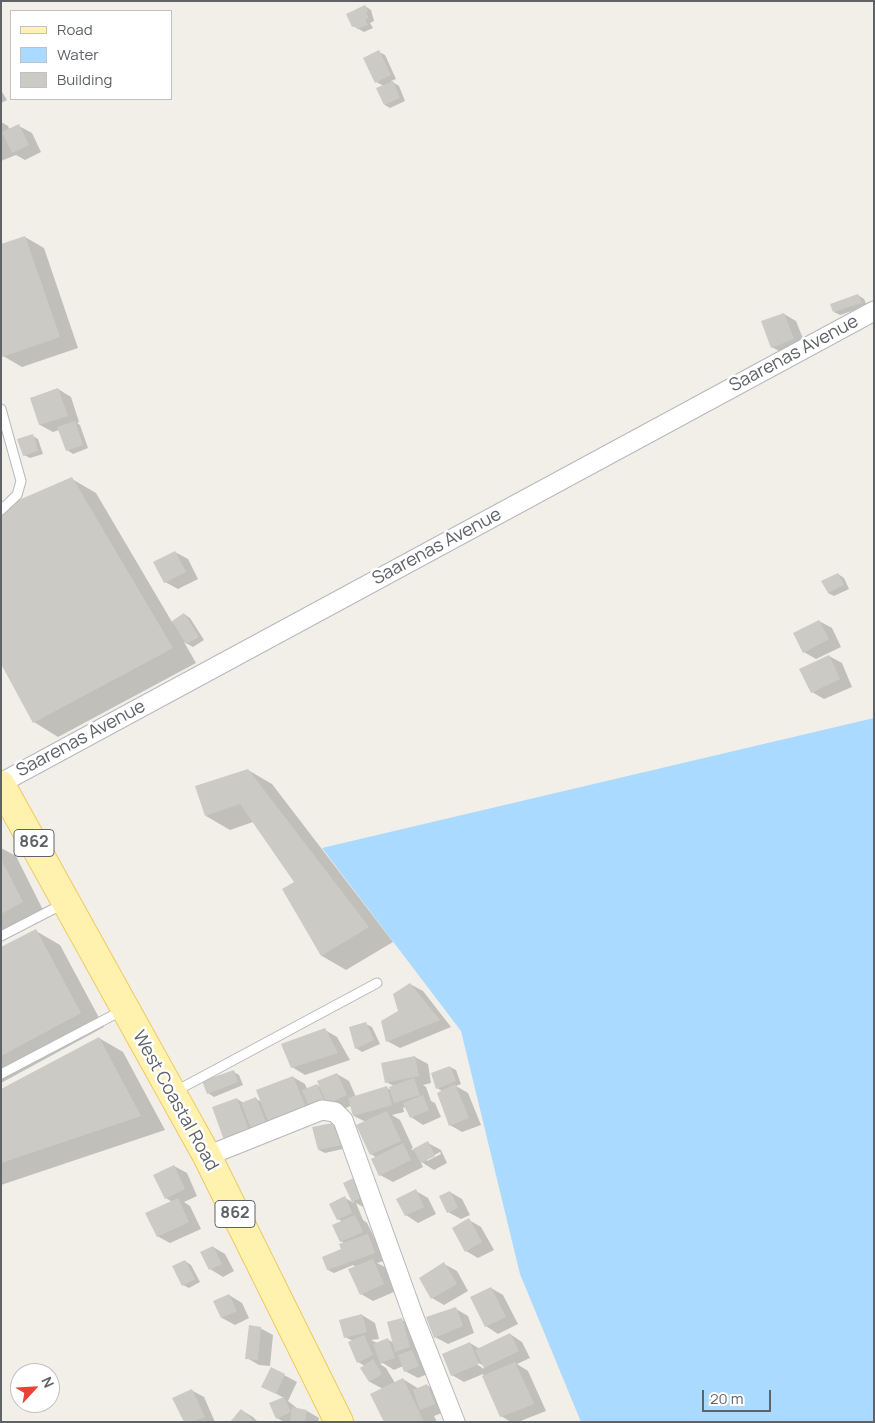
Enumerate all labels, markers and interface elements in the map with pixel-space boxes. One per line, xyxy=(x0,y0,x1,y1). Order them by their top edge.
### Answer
legend xyxy=(10,10,172,100)
text: Road xyxy=(57,19,93,40)
text: Water xyxy=(57,44,99,65)
text: Building xyxy=(57,69,112,90)
street label: Saarenas Avenue xyxy=(726,311,862,397)
street label: Saarenas Avenue xyxy=(369,504,505,590)
street label: Saarenas Avenue xyxy=(13,696,149,782)
road number: 862 xyxy=(14,830,54,856)
street label: West Coastal Road xyxy=(127,1027,223,1175)
road number: 862 xyxy=(215,1200,255,1228)
north arrow xyxy=(10,1363,60,1413)
text: N xyxy=(37,1373,59,1390)
scale bar xyxy=(705,1380,774,1412)
text: 20 m xyxy=(710,1388,743,1409)

